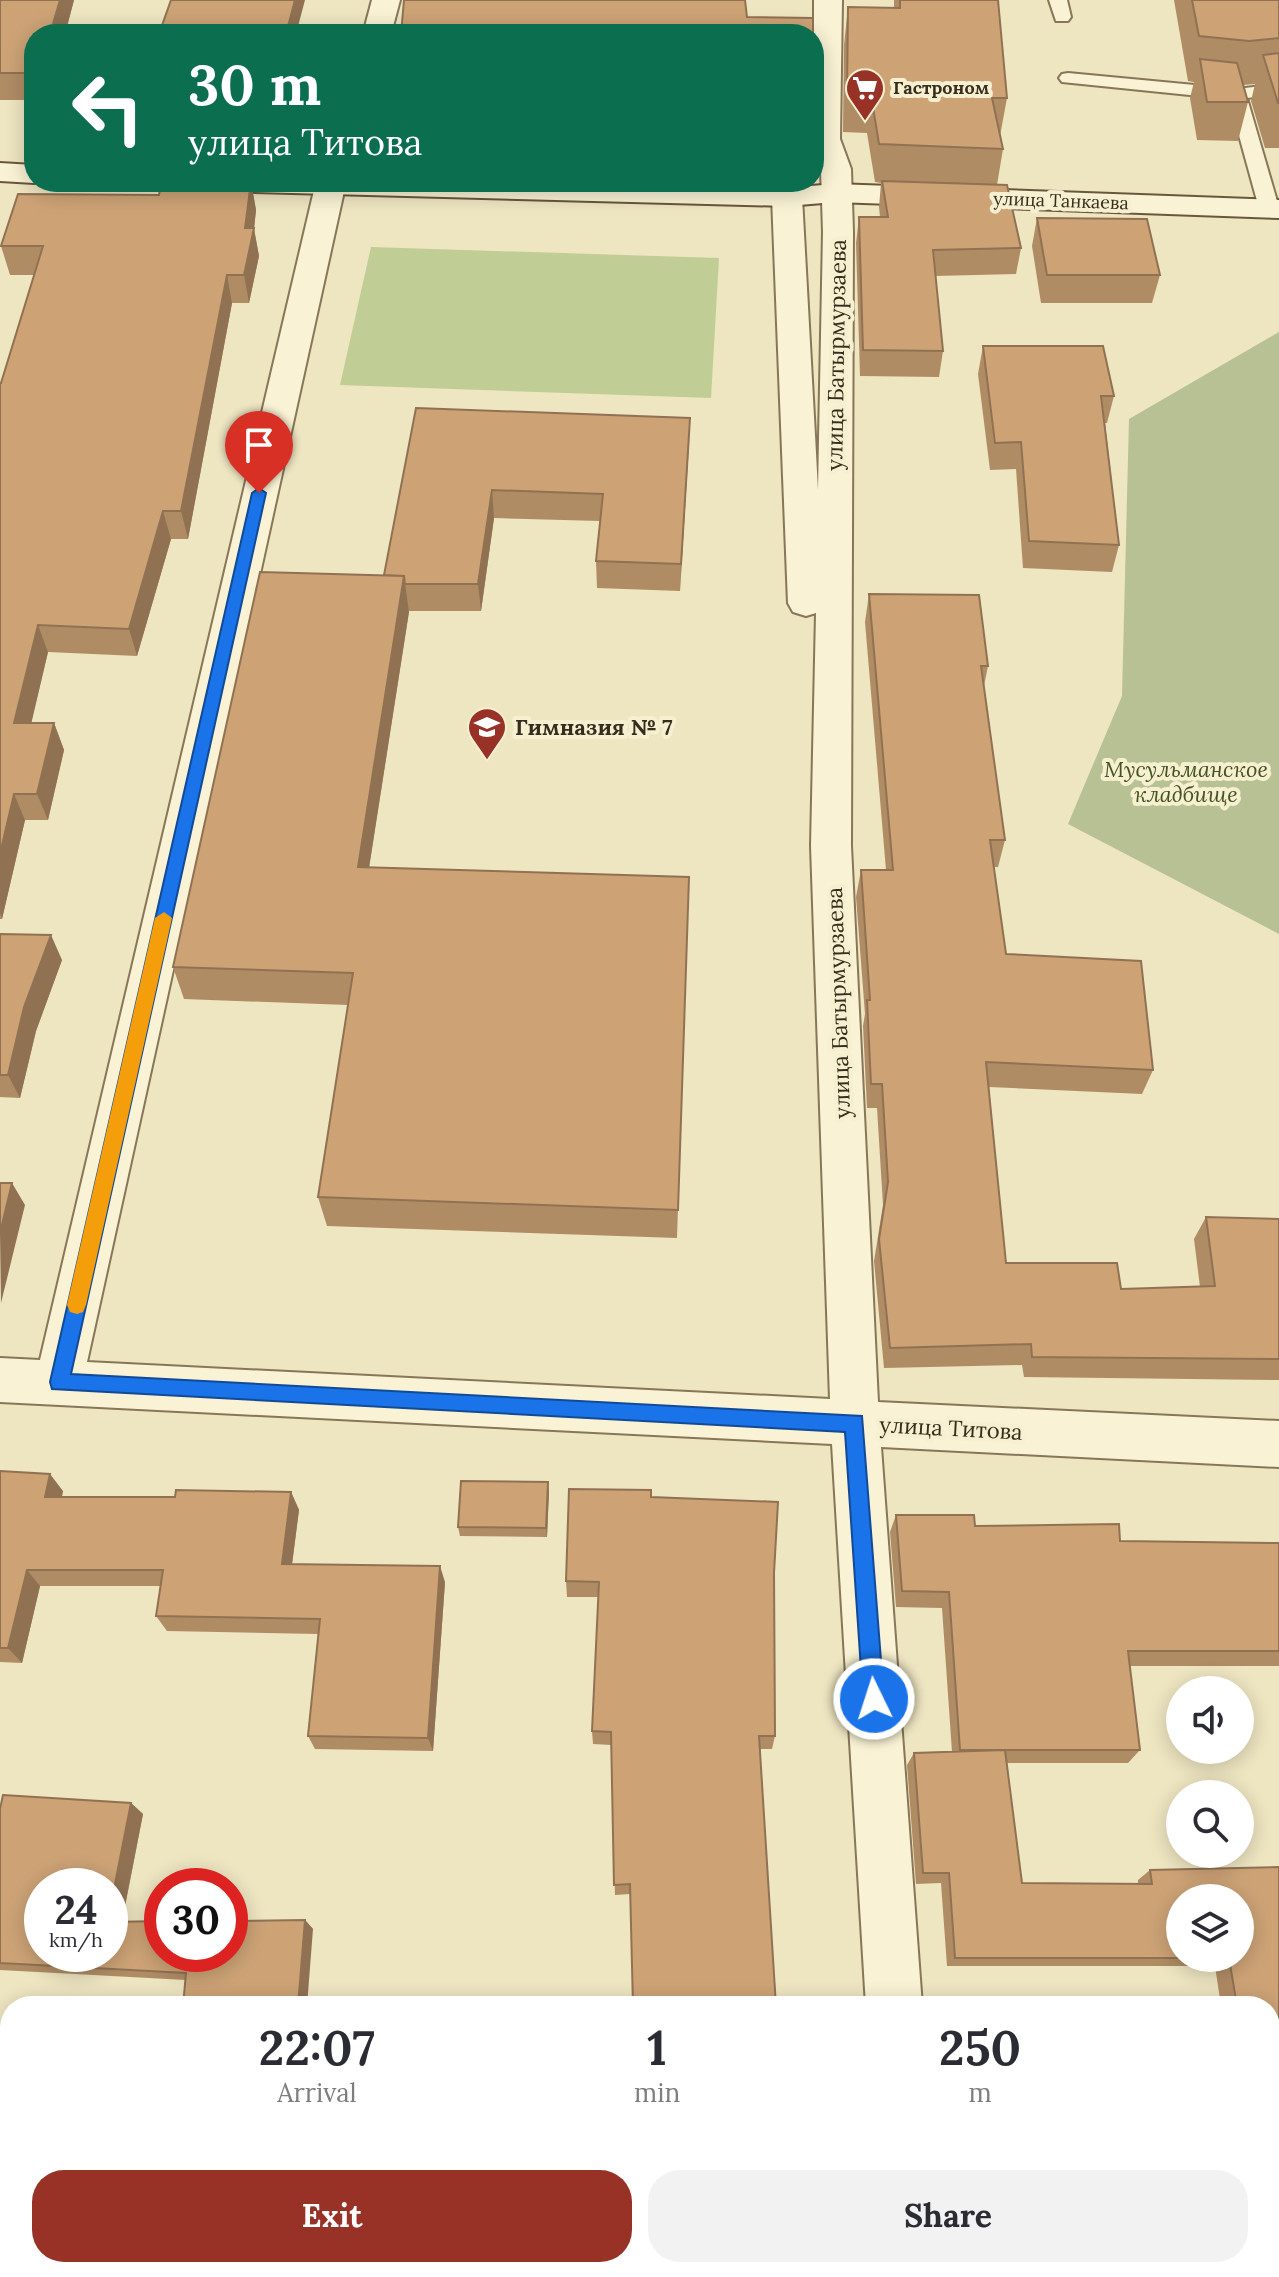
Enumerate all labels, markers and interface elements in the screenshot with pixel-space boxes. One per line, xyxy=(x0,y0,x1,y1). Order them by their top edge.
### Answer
text: 30 m xyxy=(188,49,321,120)
icon: left xyxy=(56,56,160,160)
supermarket icon: Гастроном xyxy=(844,67,886,122)
place label: Гастроном xyxy=(893,76,989,99)
text: улица Титова xyxy=(188,119,422,165)
street label: улица Танкаева xyxy=(993,187,1129,214)
street label: улица Батырмурзаева xyxy=(820,239,852,471)
pin xyxy=(225,411,293,493)
icon: arrive xyxy=(237,423,281,467)
school or university icon: Гимназия № 7 xyxy=(466,706,508,761)
place label: Гимназия № 7 xyxy=(515,713,673,741)
park label: Мусульманское кладбище xyxy=(1104,755,1268,808)
street label: улица Батырмурзаева xyxy=(820,887,856,1119)
street label: улица Титова xyxy=(879,1410,1023,1446)
position arrow xyxy=(832,1657,916,1741)
map controls xyxy=(1166,1676,1254,1972)
button: sound xyxy=(1166,1676,1254,1764)
button: search xyxy=(1166,1780,1254,1868)
speed limit sign: 30 xyxy=(144,1868,248,1972)
text: 24 xyxy=(54,1884,98,1935)
button: layers xyxy=(1166,1884,1254,1972)
text: km/h xyxy=(49,1927,103,1952)
text: 22:07 xyxy=(259,2017,375,2078)
text: 1 xyxy=(647,2017,667,2078)
text: 250 xyxy=(939,2017,1021,2078)
text: Arrival xyxy=(277,2076,357,2109)
text: min xyxy=(634,2076,680,2109)
text: m xyxy=(968,2076,992,2109)
button: Exit xyxy=(32,2170,632,2262)
button: Share xyxy=(648,2170,1248,2262)

